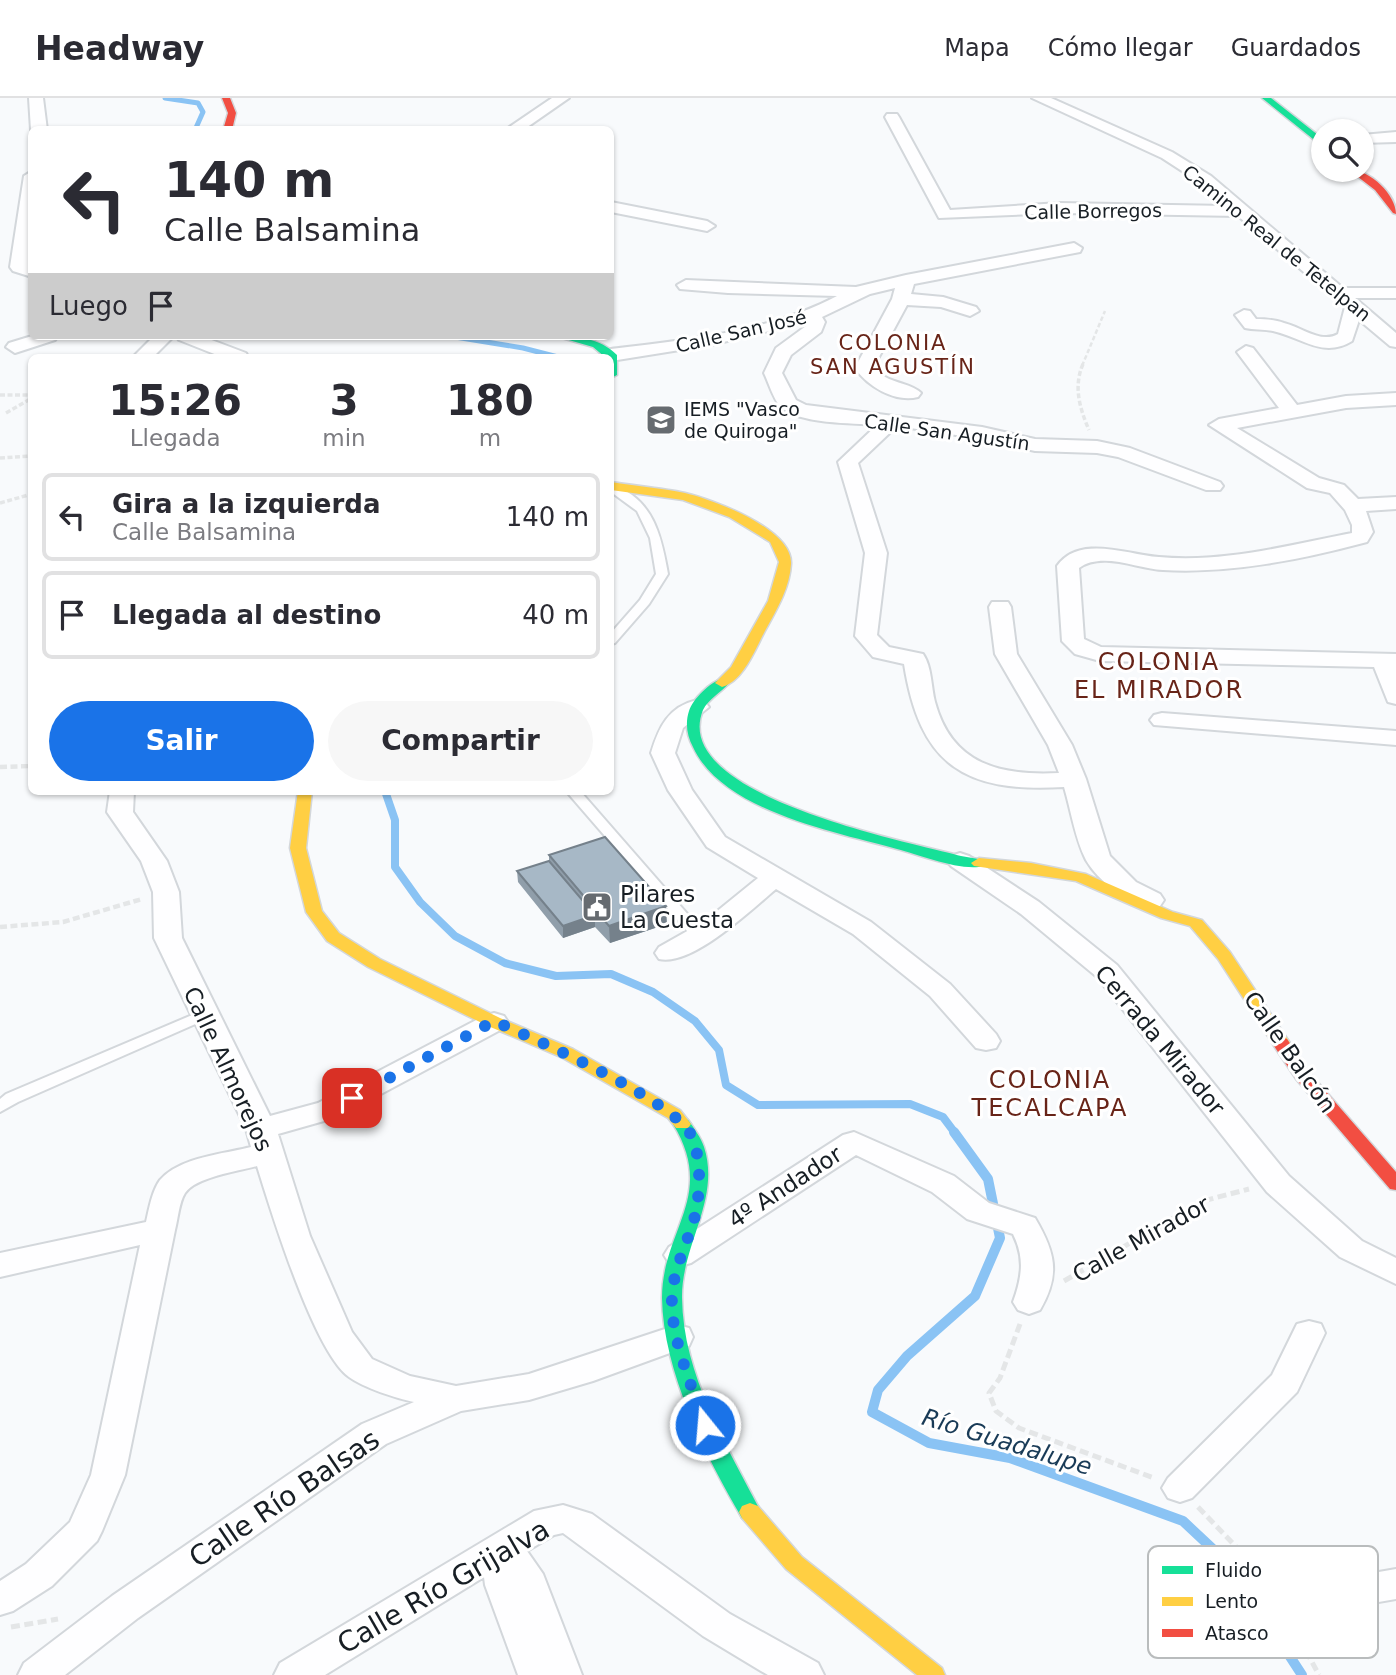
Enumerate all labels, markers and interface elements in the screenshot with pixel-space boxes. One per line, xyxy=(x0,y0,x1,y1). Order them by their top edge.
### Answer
text: Headway xyxy=(35,29,204,68)
text: Mapa xyxy=(944,34,1010,62)
text: Cómo llegar xyxy=(1048,34,1193,62)
text: Guardados xyxy=(1231,34,1361,62)
map controls xyxy=(1311,119,1374,182)
button: search xyxy=(1311,119,1374,182)
text: 140 m xyxy=(164,152,334,209)
icon: left xyxy=(49,154,140,245)
street label: Camino Real de Tetelpan xyxy=(1179,160,1375,326)
street label: Calle Borregos xyxy=(1024,199,1162,223)
text: Calle Balsamina xyxy=(164,211,420,249)
icon: arrive xyxy=(142,287,180,325)
text: Luego xyxy=(49,291,128,321)
street label: Calle San José xyxy=(673,305,809,357)
district label: COLONIA SAN AGUSTÍN xyxy=(810,331,976,379)
text: 15:26 xyxy=(108,376,242,425)
text: 3 xyxy=(329,376,359,425)
text: 180 xyxy=(446,376,534,425)
place label: IEMS "Vasco de Quiroga" xyxy=(684,398,800,442)
school or university icon: IEMS "Vasco de Quiroga" xyxy=(644,403,678,437)
street label: Calle San Agustín xyxy=(863,410,1031,454)
text: Llegada xyxy=(130,425,221,451)
text: min xyxy=(322,425,366,451)
text: m xyxy=(479,425,501,451)
text: Gira a la izquierda xyxy=(112,489,380,519)
icon: left xyxy=(53,498,91,536)
text: 140 m xyxy=(506,502,589,532)
text: Calle Balsamina xyxy=(112,519,296,545)
icon: arrive xyxy=(53,596,91,634)
text: Llegada al destino xyxy=(112,600,381,630)
text: 40 m xyxy=(522,600,589,630)
district label: COLONIA EL MIRADOR xyxy=(1074,648,1244,704)
button: Salir xyxy=(49,701,314,781)
button: Compartir xyxy=(328,701,593,781)
place label: Pilares La Cuesta xyxy=(620,881,734,933)
public building icon: Pilares La Cuesta xyxy=(580,890,614,924)
street label: Cerrada Mirador xyxy=(1090,960,1230,1120)
street label: Calle Almorejos xyxy=(178,983,278,1155)
street label: Calle Balcón xyxy=(1239,986,1341,1118)
district label: COLONIA TECALCAPA xyxy=(971,1066,1128,1122)
pin xyxy=(322,1068,382,1128)
icon: arrive xyxy=(333,1079,371,1117)
street label: 4º Andador xyxy=(723,1140,847,1233)
street label: Calle Mirador xyxy=(1068,1190,1214,1287)
position arrow xyxy=(668,1388,742,1462)
water label: Río Guadalupe xyxy=(919,1403,1095,1481)
street label: Calle Río Balsas xyxy=(183,1423,386,1574)
street label: Calle Río Grijalva xyxy=(331,1512,555,1660)
legend xyxy=(1148,1546,1378,1658)
text: Fluido xyxy=(1205,1559,1262,1581)
text: Lento xyxy=(1205,1590,1258,1612)
text: Atasco xyxy=(1205,1622,1269,1644)

